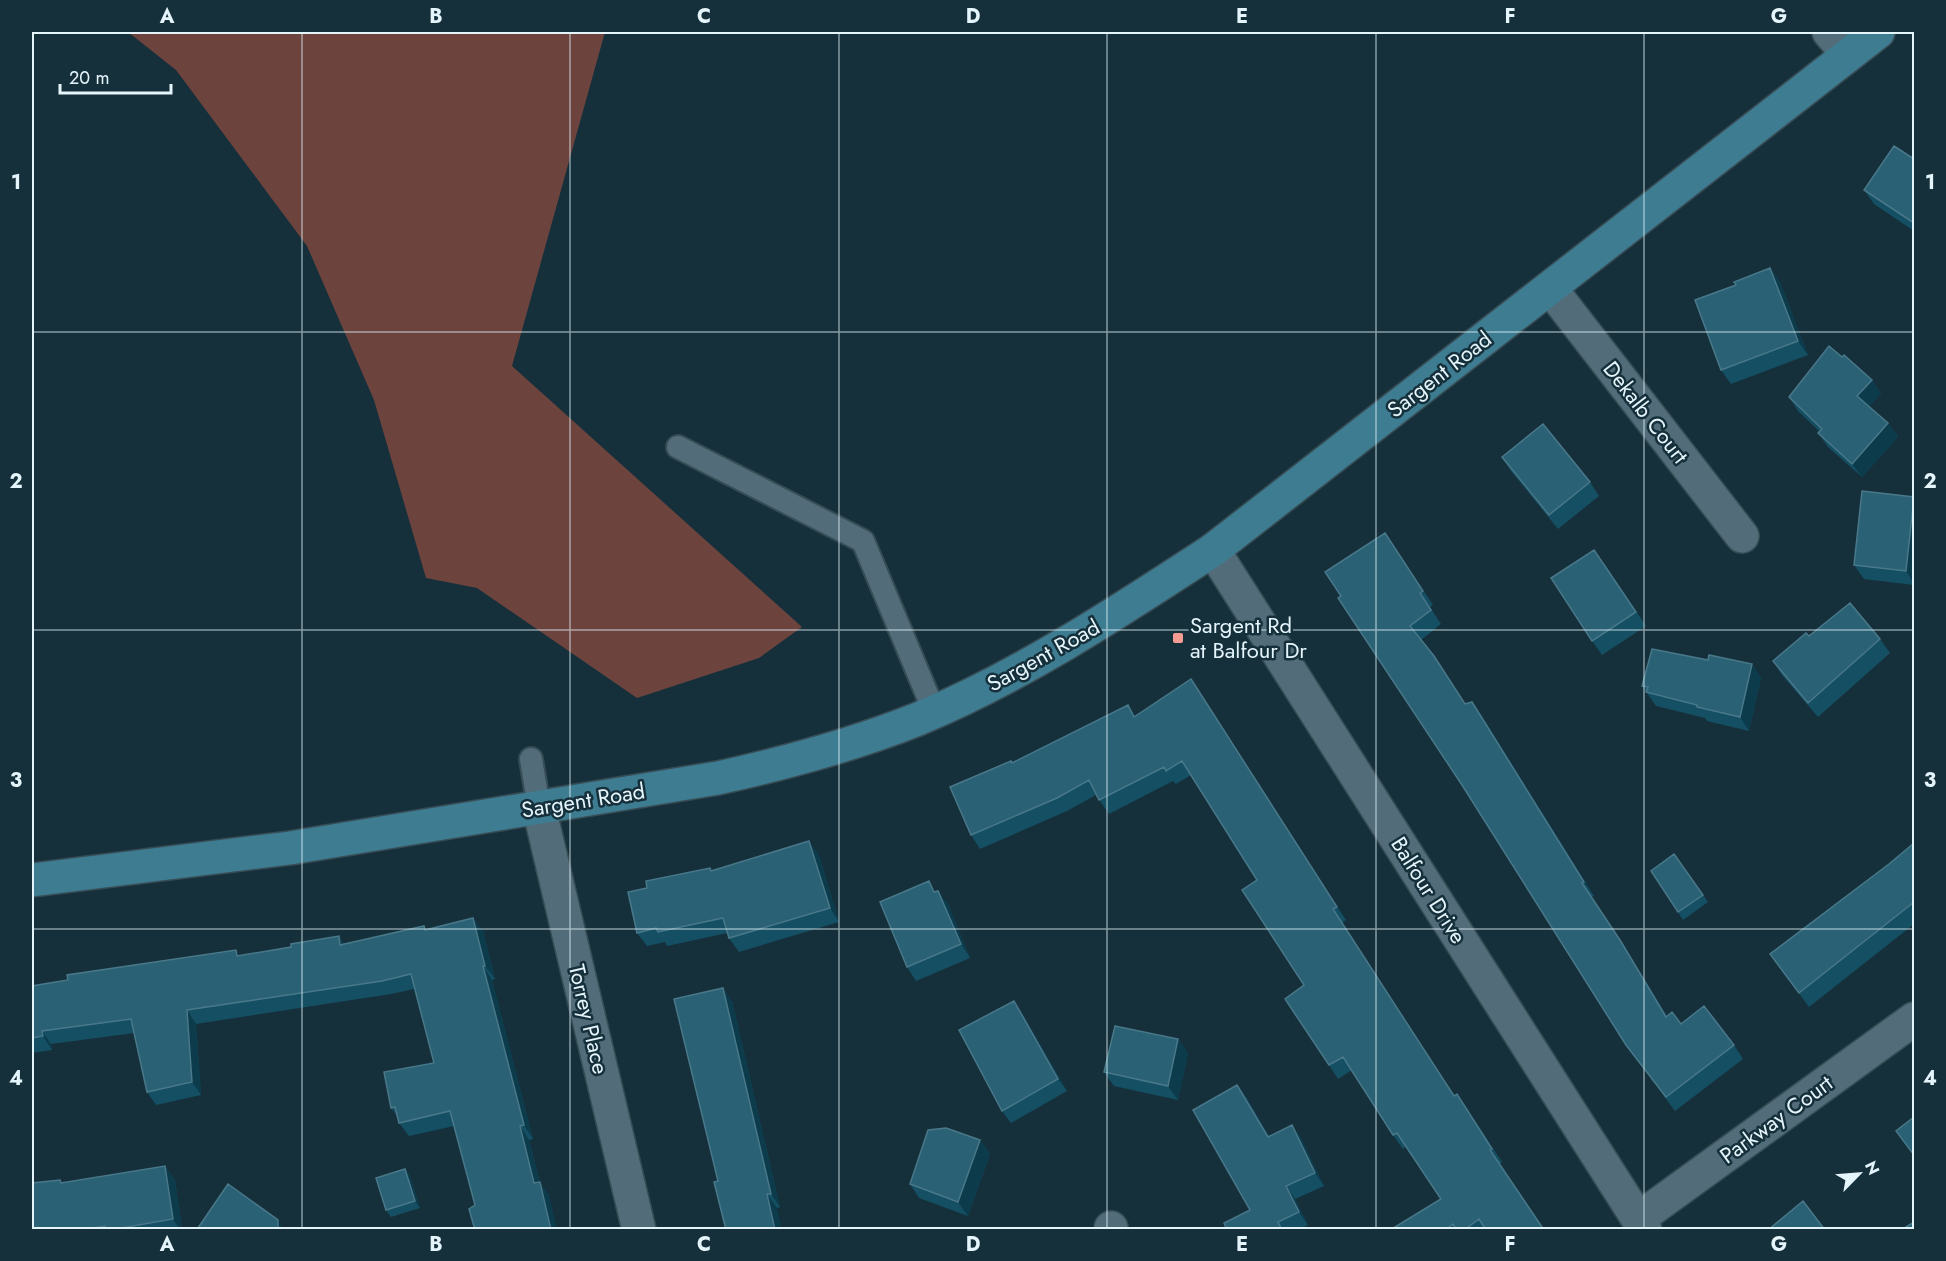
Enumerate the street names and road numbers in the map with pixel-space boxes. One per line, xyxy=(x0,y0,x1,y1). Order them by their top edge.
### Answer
street label: Sargent Road xyxy=(1380,323,1498,425)
street label: Dekalb Court xyxy=(1596,354,1697,471)
street label: Sargent Road xyxy=(981,611,1105,699)
street label: Sargent Road xyxy=(519,774,647,826)
street label: Balfour Drive xyxy=(1383,830,1475,950)
street label: Torrey Place xyxy=(561,961,617,1077)
street label: Parkway Court xyxy=(1713,1067,1840,1171)

